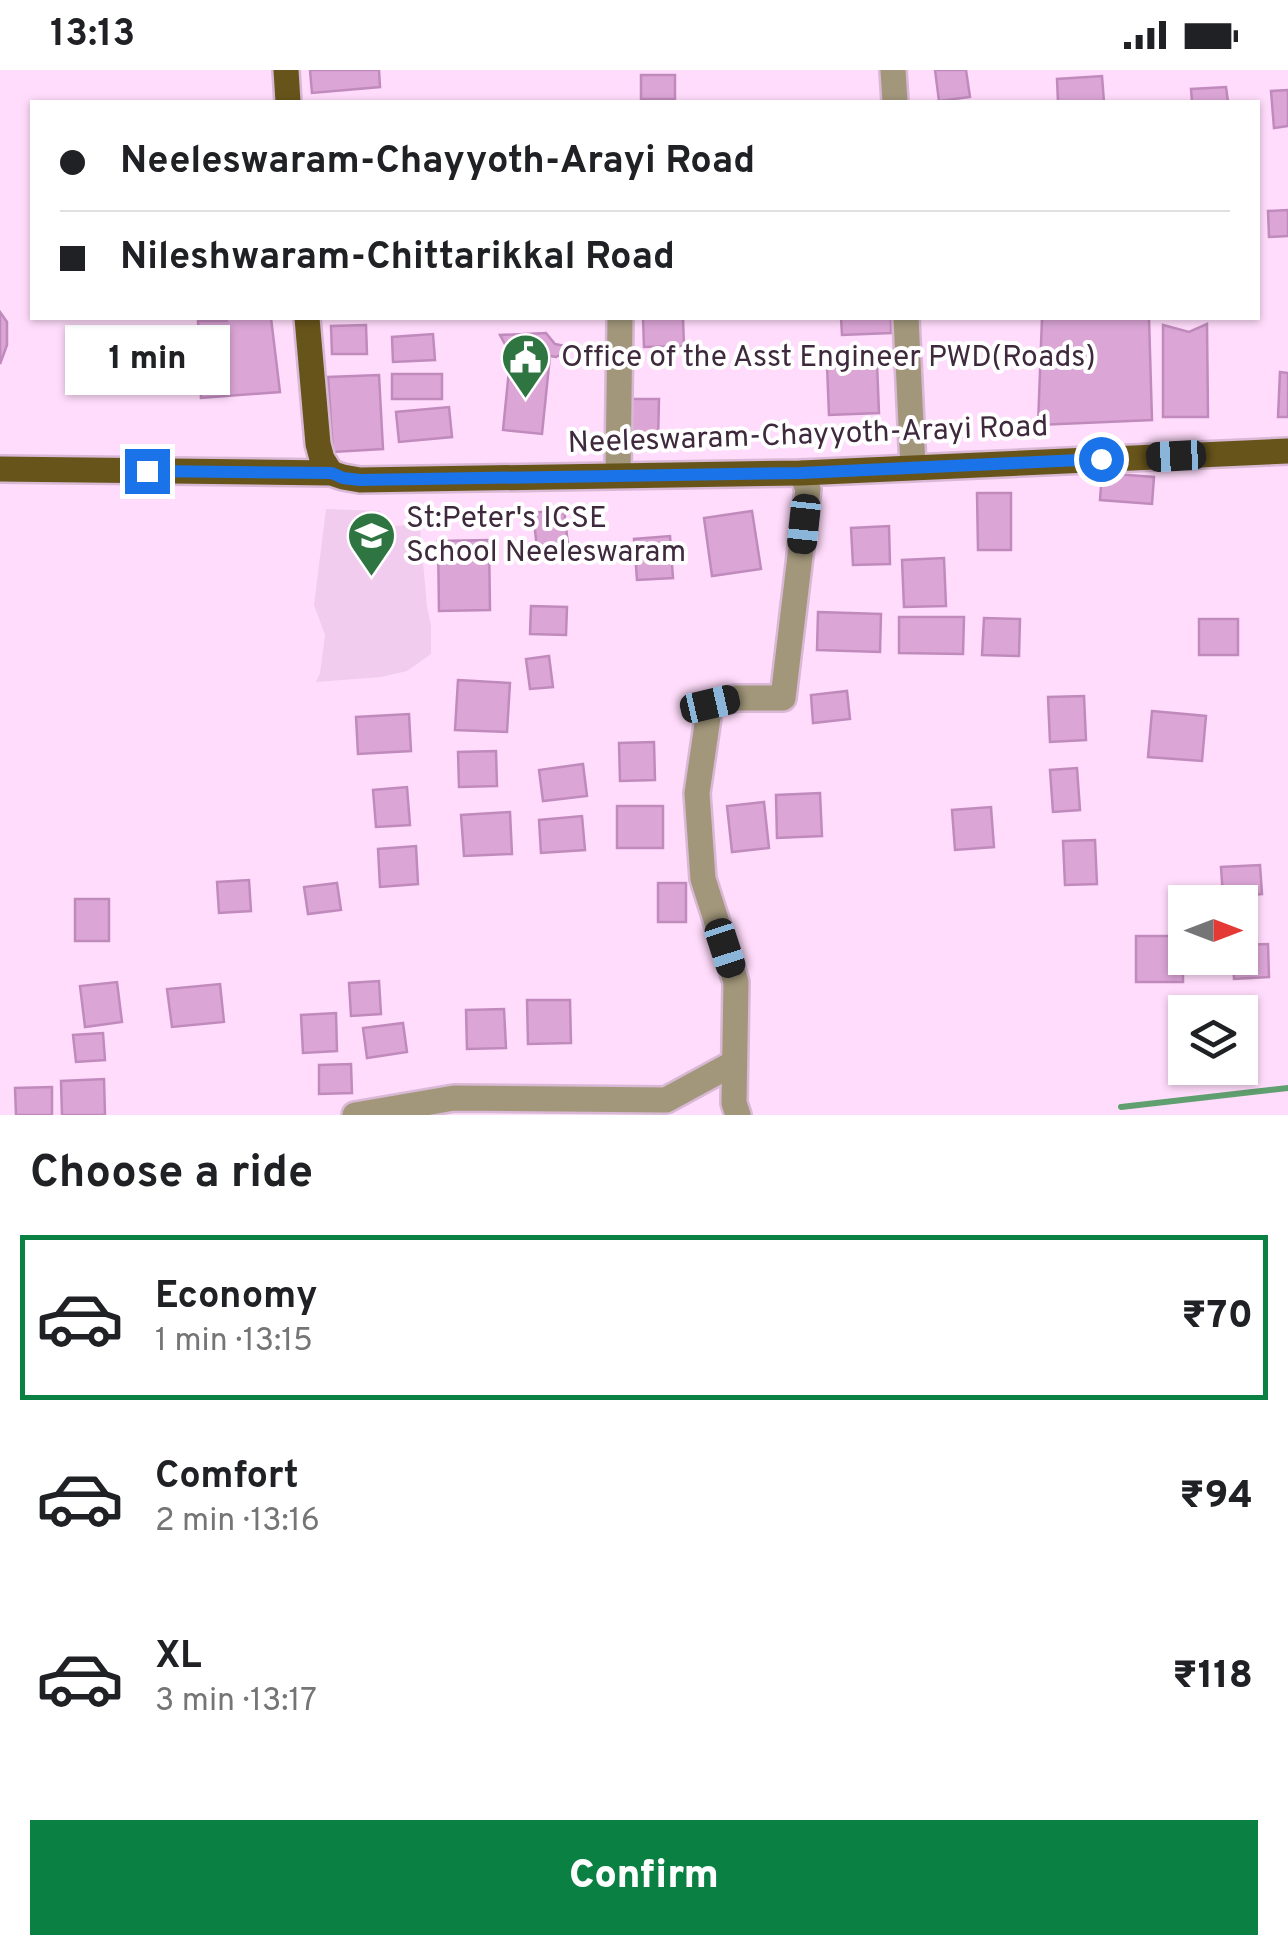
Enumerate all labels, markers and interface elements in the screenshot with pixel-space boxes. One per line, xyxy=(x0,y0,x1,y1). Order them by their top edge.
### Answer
text: 13:13 xyxy=(50,11,135,60)
text: Neeleswaram-Chayyoth-Arayi Road xyxy=(120,138,755,187)
text: Nileshwaram-Chittarikkal Road xyxy=(120,234,675,283)
callout: 1 min xyxy=(64,326,230,396)
public building icon: Office of the Asst Engineer PWD(Roads) xyxy=(500,332,552,400)
text: 1 min xyxy=(108,340,187,380)
place label: Office of the Asst Engineer PWD(Roads) xyxy=(561,340,1096,377)
street label: Neeleswaram-Chayyoth-Arayi Road xyxy=(567,409,1049,463)
route start xyxy=(1079,437,1124,482)
car xyxy=(1145,439,1207,473)
route end xyxy=(125,449,170,494)
car xyxy=(786,493,822,555)
place label: St:Peter's ICSE School Neeleswaram xyxy=(406,501,686,572)
school or university icon: St:Peter's ICSE School Neeleswaram xyxy=(345,510,397,578)
car xyxy=(677,683,743,725)
north arrow xyxy=(1168,885,1258,975)
map controls xyxy=(1168,885,1258,1085)
car xyxy=(701,915,749,981)
button: layers xyxy=(1168,995,1258,1085)
text: Choose a ride xyxy=(30,1146,313,1203)
icon: car xyxy=(35,1273,125,1363)
text: Economy xyxy=(155,1273,317,1322)
text: ₹70 xyxy=(1182,1293,1253,1342)
text: 1 min · 13:15 xyxy=(155,1322,313,1362)
icon: car xyxy=(35,1453,125,1543)
text: Comfort xyxy=(155,1453,299,1502)
text: ₹94 xyxy=(1180,1473,1253,1522)
text: 2 min · 13:16 xyxy=(155,1502,320,1542)
icon: car xyxy=(35,1633,125,1723)
text: XL xyxy=(155,1633,202,1682)
text: ₹118 xyxy=(1173,1653,1253,1702)
text: 3 min · 13:17 xyxy=(155,1682,317,1722)
button: Confirm xyxy=(30,1820,1258,1935)

